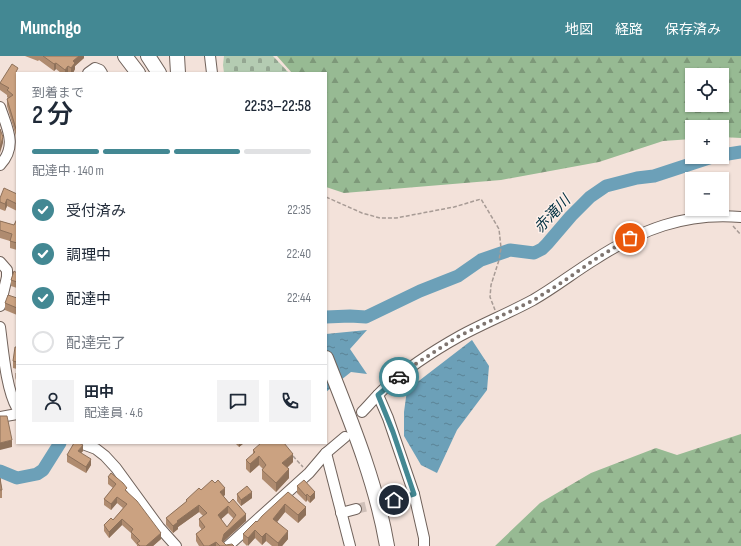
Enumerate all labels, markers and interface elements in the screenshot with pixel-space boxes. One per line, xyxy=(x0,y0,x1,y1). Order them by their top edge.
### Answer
text: Munchgo xyxy=(20,17,81,40)
text: 地図 xyxy=(565,21,593,38)
text: 経路 xyxy=(615,21,643,38)
text: 保存済み xyxy=(665,21,721,38)
map controls xyxy=(685,68,729,216)
button: locate xyxy=(685,68,729,112)
text: 到着まで xyxy=(32,85,84,101)
text: 22:53–22:58 xyxy=(244,97,311,116)
text: 2 分 xyxy=(32,100,73,131)
button: + xyxy=(685,120,729,164)
text: 配達中 · 140 m xyxy=(32,163,104,179)
button: − xyxy=(685,172,729,216)
water label: 赤滝川 xyxy=(530,190,576,237)
icon: check xyxy=(32,199,54,221)
text: 受付済み xyxy=(66,202,126,221)
text: 22:35 xyxy=(287,202,311,218)
pin xyxy=(613,221,647,255)
icon: bag xyxy=(619,227,641,249)
icon: check xyxy=(32,243,54,265)
text: 調理中 xyxy=(66,246,111,265)
text: 22:40 xyxy=(287,246,311,262)
icon: check xyxy=(32,287,54,309)
text: 配達中 xyxy=(66,290,111,309)
text: 22:44 xyxy=(287,290,311,306)
text: 配達完了 xyxy=(66,334,126,353)
courier xyxy=(379,357,419,397)
icon: car xyxy=(388,366,410,388)
button: person xyxy=(32,380,74,422)
button: chat xyxy=(217,380,259,422)
button: phone xyxy=(269,380,311,422)
text: 田中 xyxy=(84,383,114,402)
text: 配達員 · 4.6 xyxy=(84,405,143,421)
pin xyxy=(377,483,411,517)
icon: home xyxy=(383,489,405,511)

